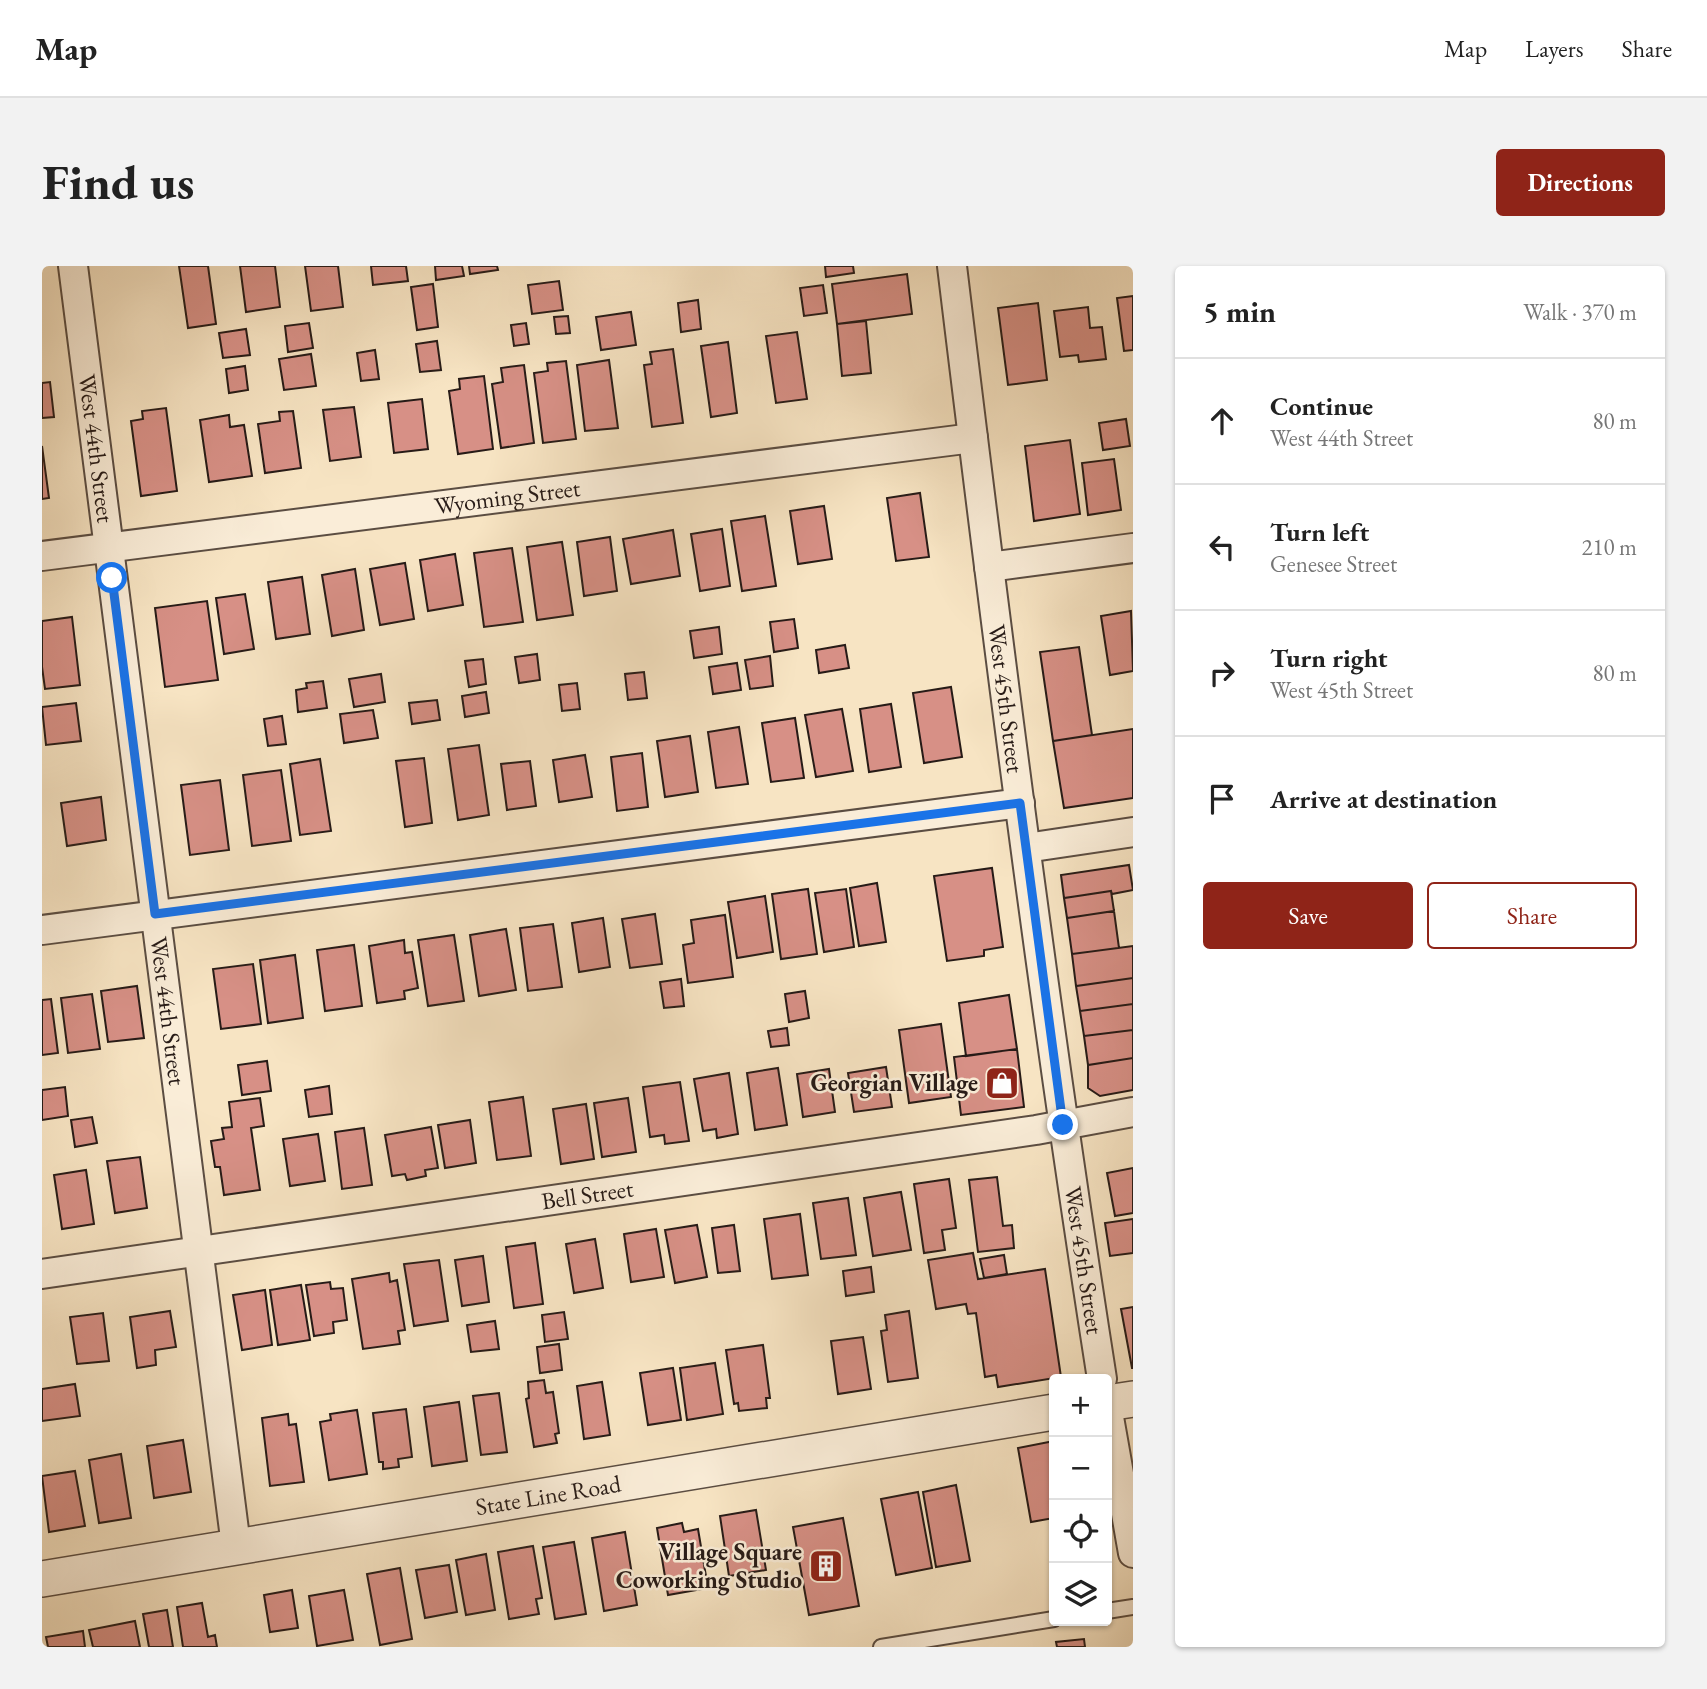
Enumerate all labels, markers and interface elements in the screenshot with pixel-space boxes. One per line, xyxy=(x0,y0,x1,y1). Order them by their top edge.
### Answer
text: Map xyxy=(35,27,97,70)
text: Map xyxy=(1444,33,1487,64)
text: Layers xyxy=(1525,33,1584,64)
text: Share xyxy=(1622,33,1672,64)
button: Directions xyxy=(1496,149,1665,216)
text: Find us xyxy=(42,150,194,214)
text: 5 min xyxy=(1203,292,1276,331)
text: Walk · 370 m xyxy=(1523,297,1637,327)
street label: West 44th Street xyxy=(72,372,122,525)
text: Continue xyxy=(1270,389,1373,423)
icon: ahead xyxy=(1203,402,1241,440)
text: 80 m xyxy=(1592,406,1637,436)
text: West 44th Street xyxy=(1270,423,1413,453)
street label: Wyoming Street xyxy=(432,472,582,521)
text: Turn left xyxy=(1270,515,1369,549)
icon: left xyxy=(1203,528,1241,566)
text: 210 m xyxy=(1581,532,1637,562)
text: Genesee Street xyxy=(1270,549,1397,579)
route start xyxy=(96,562,127,593)
street label: West 45th Street xyxy=(981,622,1031,775)
text: Turn right xyxy=(1270,641,1388,675)
icon: right xyxy=(1203,654,1241,692)
text: 80 m xyxy=(1592,658,1637,688)
text: West 45th Street xyxy=(1270,675,1413,705)
icon: arrive xyxy=(1203,780,1241,818)
text: Arrive at destination xyxy=(1270,782,1497,816)
button: Save xyxy=(1203,882,1413,949)
button: Share xyxy=(1427,882,1637,949)
street label: West 44th Street xyxy=(144,935,193,1088)
shop icon: Georgian Village xyxy=(983,1064,1021,1102)
place label: Georgian Village xyxy=(811,1067,978,1099)
route end xyxy=(1047,1109,1078,1140)
street label: Bell Street xyxy=(539,1172,636,1216)
street label: West 45th Street xyxy=(1058,1184,1111,1337)
map controls xyxy=(1049,1374,1112,1626)
button: + xyxy=(1049,1374,1112,1437)
button: − xyxy=(1049,1437,1112,1500)
street label: State Line Road xyxy=(473,1468,624,1522)
button: locate xyxy=(1049,1500,1112,1563)
place label: Village Square Coworking Studio xyxy=(616,1536,802,1596)
building icon: Village Square Coworking Studio xyxy=(807,1547,845,1585)
button: layers xyxy=(1049,1563,1112,1626)

